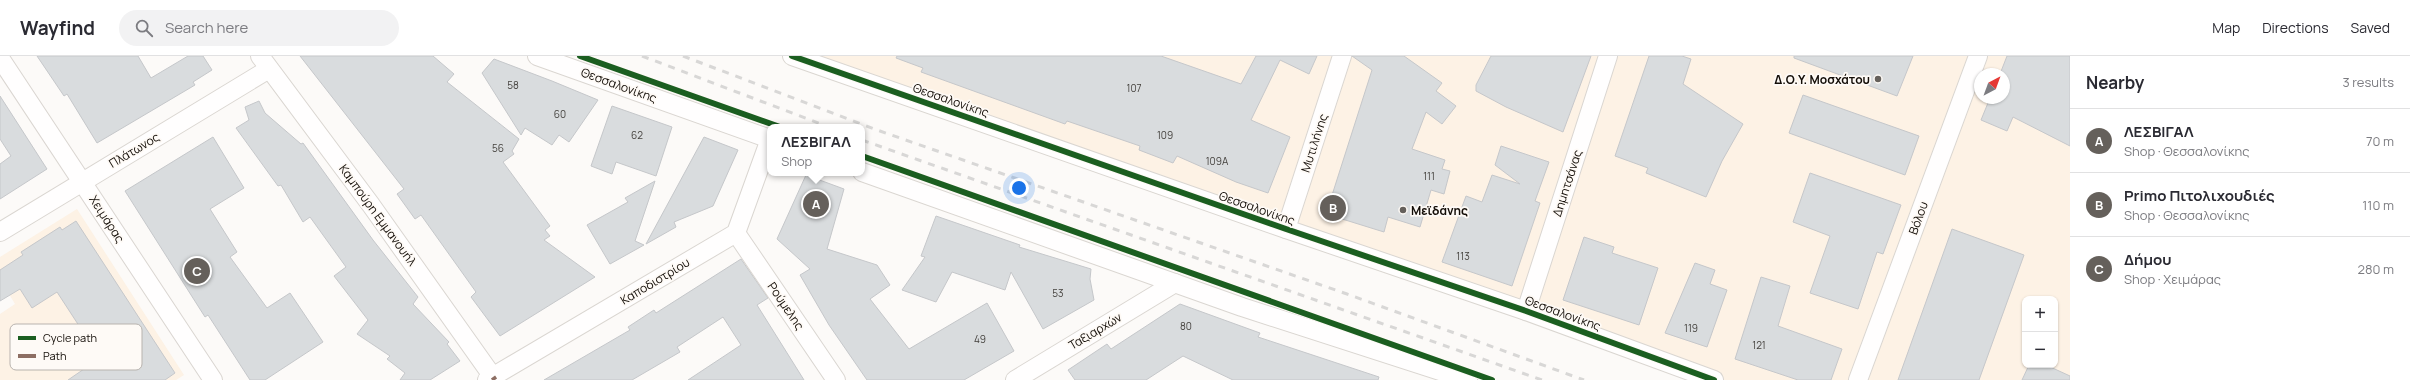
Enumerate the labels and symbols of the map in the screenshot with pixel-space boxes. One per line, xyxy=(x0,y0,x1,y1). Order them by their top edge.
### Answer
street label: Θεσσαλονίκης xyxy=(579,63,660,107)
north arrow xyxy=(1974,68,2010,104)
place label: Δ.Ο.Υ. Μοσχάτου xyxy=(1774,71,1870,88)
marker: Δ.Ο.Υ. Μοσχάτου xyxy=(1873,74,1883,84)
house number: 58 xyxy=(507,78,519,92)
street label: Θεσσαλονίκης xyxy=(911,79,992,121)
house number: 107 xyxy=(1126,81,1142,95)
house number: 60 xyxy=(554,107,566,121)
street label: Μυτιλήνης xyxy=(1297,111,1332,175)
street label: Πλάτωνος xyxy=(106,128,163,172)
house number: 62 xyxy=(631,128,643,142)
house number: 109 xyxy=(1157,128,1173,142)
house number: 56 xyxy=(492,141,504,155)
street label: Δημητσάνας xyxy=(1548,147,1586,219)
house number: 109Α xyxy=(1206,154,1229,168)
street label: Καμπούρη Εμμανουήλ xyxy=(335,161,421,270)
house number: 111 xyxy=(1423,169,1435,183)
your location xyxy=(1009,178,1029,198)
street label: Θεσσαλονίκης xyxy=(1217,187,1298,229)
pin: A xyxy=(803,189,829,219)
street label: Χειμάρας xyxy=(85,192,129,246)
pin: B xyxy=(1320,193,1346,223)
street label: Βόλου xyxy=(1904,199,1932,237)
place label: Μεϊδάνης xyxy=(1411,202,1468,219)
marker: Μεϊδάνης xyxy=(1398,205,1408,215)
house number: 113 xyxy=(1456,249,1470,263)
street label: Καποδιστρίου xyxy=(617,254,693,308)
pin: C xyxy=(184,256,210,286)
street label: Ρούμελης xyxy=(764,279,808,334)
house number: 53 xyxy=(1052,286,1064,300)
street label: Θεσσαλονίκης xyxy=(1523,291,1604,335)
street label: Ταξιαρχών xyxy=(1065,308,1125,354)
house number: 80 xyxy=(1180,319,1192,333)
house number: 119 xyxy=(1684,321,1698,335)
legend xyxy=(10,324,142,370)
text: Cycle path xyxy=(43,330,97,345)
house number: 49 xyxy=(974,332,986,346)
house number: 121 xyxy=(1752,338,1766,352)
text: Path xyxy=(43,348,66,363)

